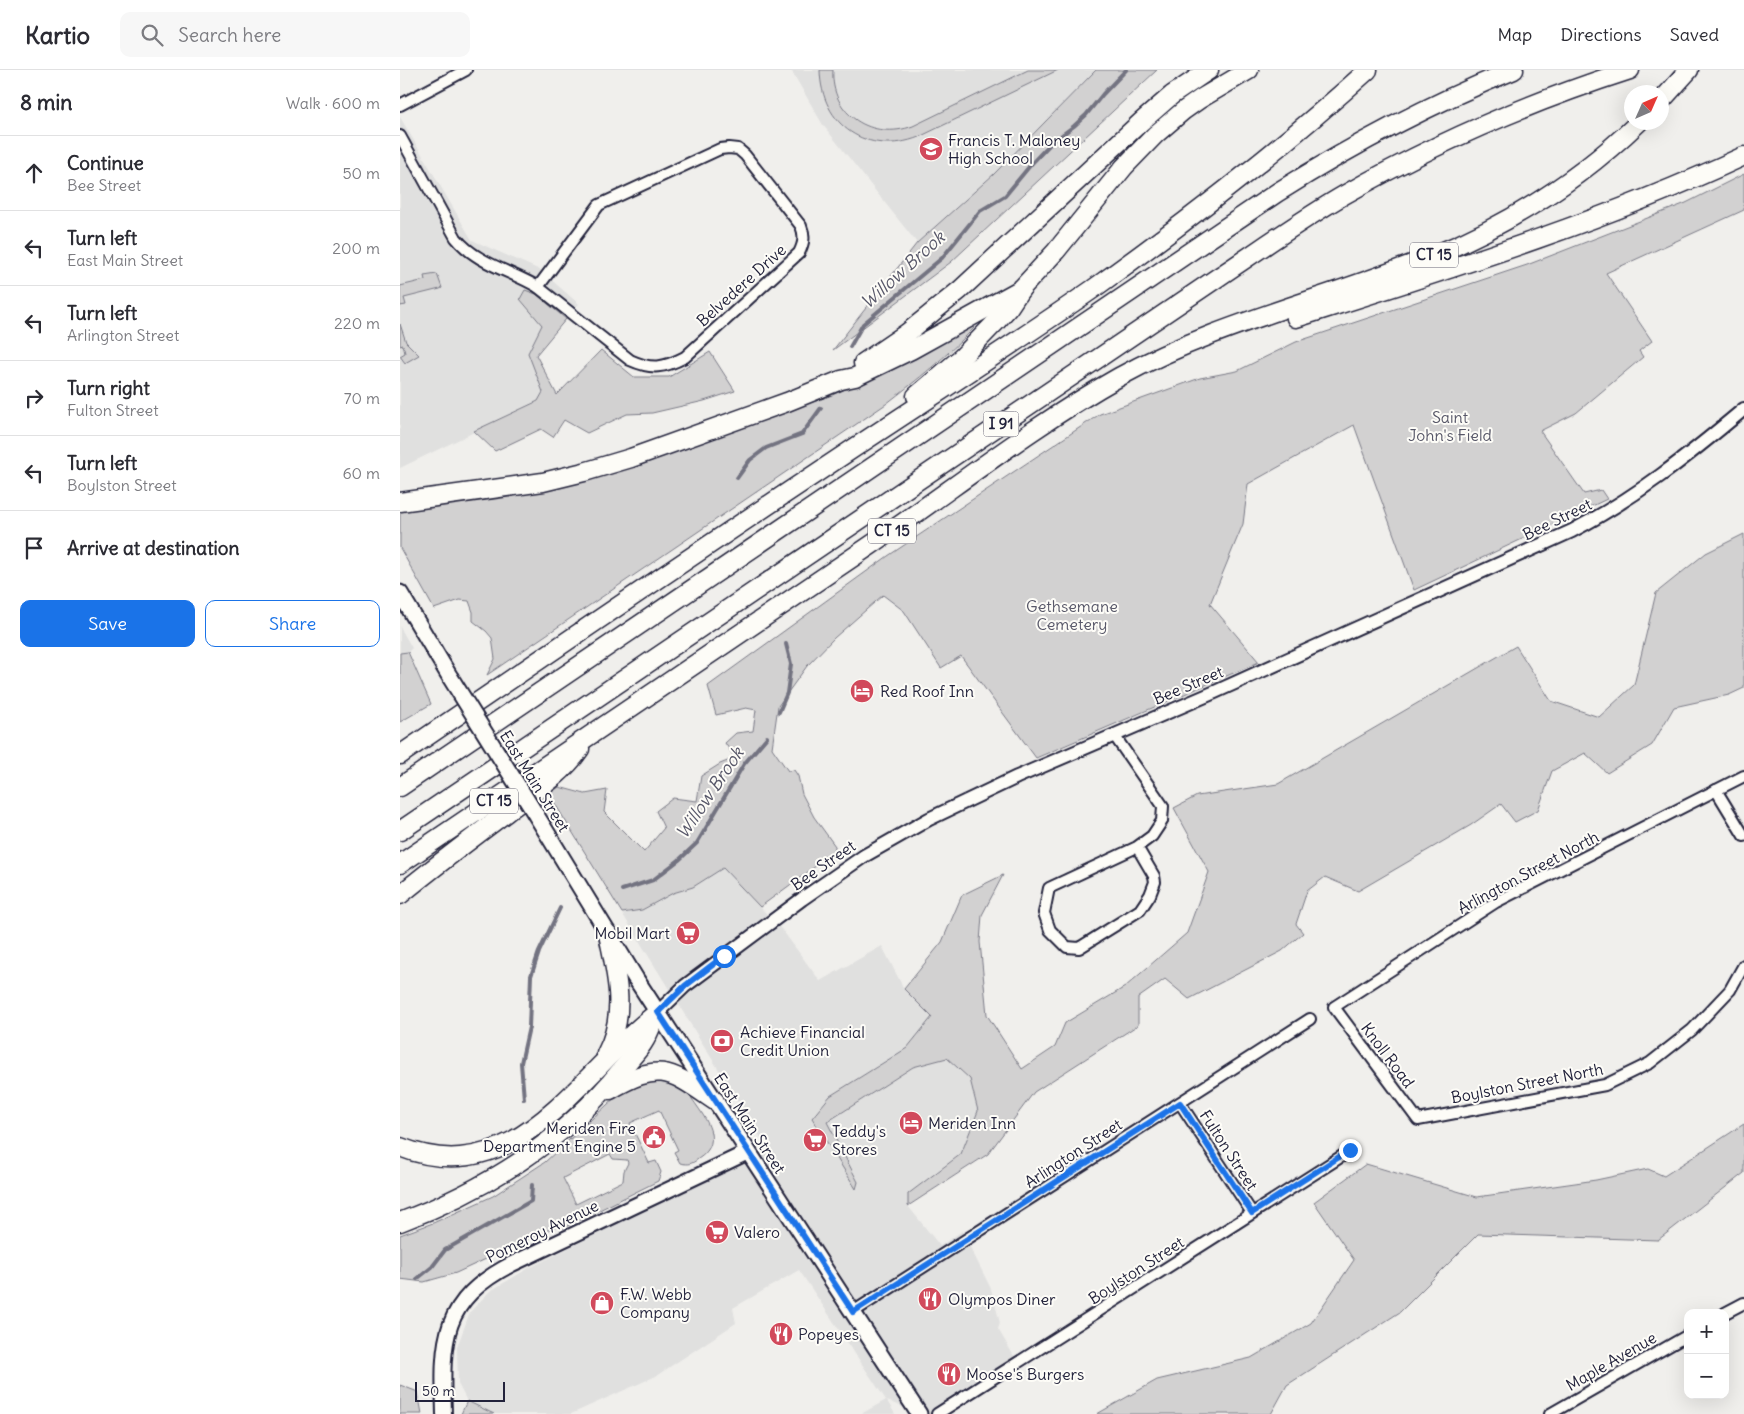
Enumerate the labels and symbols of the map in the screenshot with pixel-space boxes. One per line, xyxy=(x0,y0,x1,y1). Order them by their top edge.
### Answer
north arrow xyxy=(1624,85,1669,130)
place label: Francis T. Maloney High School xyxy=(948,130,1080,168)
school or university icon: Francis T. Maloney High School xyxy=(918,136,944,162)
water label: Willow Brook xyxy=(856,225,951,313)
street label: Belvedere Drive xyxy=(692,240,790,330)
road number: CT 15 xyxy=(1410,242,1458,268)
park label: Saint John's Field xyxy=(1408,407,1492,445)
road number: I 91 xyxy=(984,412,1018,436)
street label: Bee Street xyxy=(1519,493,1595,544)
road number: CT 15 xyxy=(868,518,916,544)
park label: Gethsemane Cemetery xyxy=(1026,596,1118,634)
street label: Bee Street xyxy=(1150,661,1227,709)
hotel icon: Red Roof Inn xyxy=(849,678,875,704)
place label: Red Roof Inn xyxy=(880,681,974,701)
street label: East Main Street xyxy=(496,726,575,836)
water label: Willow Brook xyxy=(671,741,750,843)
road number: CT 15 xyxy=(470,788,518,814)
street label: Arlington Street North xyxy=(1454,826,1602,918)
street label: Bee Street xyxy=(787,835,860,894)
supermarket icon: Mobil Mart xyxy=(675,920,701,946)
place label: Mobil Mart xyxy=(594,923,671,943)
route start xyxy=(713,945,736,968)
street label: Knoll Road xyxy=(1357,1018,1419,1092)
place label: Achieve Financial Credit Union xyxy=(740,1022,865,1060)
bank icon: Achieve Financial Credit Union xyxy=(709,1028,735,1054)
street label: Boylston Street North xyxy=(1449,1058,1605,1108)
street label: East Main Street xyxy=(710,1069,790,1178)
street label: Fulton Street xyxy=(1196,1106,1263,1194)
hotel icon: Meriden Inn xyxy=(898,1110,924,1136)
place label: Meriden Inn xyxy=(928,1113,1016,1133)
street label: Arlington Street xyxy=(1020,1114,1126,1192)
place label: Meriden Fire Department Engine 5 xyxy=(483,1118,636,1156)
place label: Teddy's Stores xyxy=(832,1121,886,1159)
public building icon: Meriden Fire Department Engine 5 xyxy=(641,1124,667,1150)
supermarket icon: Teddy's Stores xyxy=(802,1127,828,1153)
route end xyxy=(1339,1139,1362,1162)
street label: Pomeroy Avenue xyxy=(482,1195,602,1267)
supermarket icon: Valero xyxy=(704,1219,730,1245)
place label: Valero xyxy=(734,1222,780,1242)
street label: Boylston Street xyxy=(1085,1231,1188,1308)
place label: F.W. Webb Company xyxy=(620,1284,692,1322)
restaurant icon: Olympos Diner xyxy=(917,1286,943,1312)
place label: Olympos Diner xyxy=(948,1289,1056,1309)
shop icon: F.W. Webb Company xyxy=(589,1290,615,1316)
restaurant icon: Popeyes xyxy=(768,1321,794,1347)
place label: Popeyes xyxy=(798,1324,859,1344)
street label: Maple Avenue xyxy=(1562,1327,1660,1395)
restaurant icon: Moose's Burgers xyxy=(936,1361,962,1387)
place label: Moose's Burgers xyxy=(966,1364,1084,1384)
scale bar xyxy=(415,1379,505,1402)

